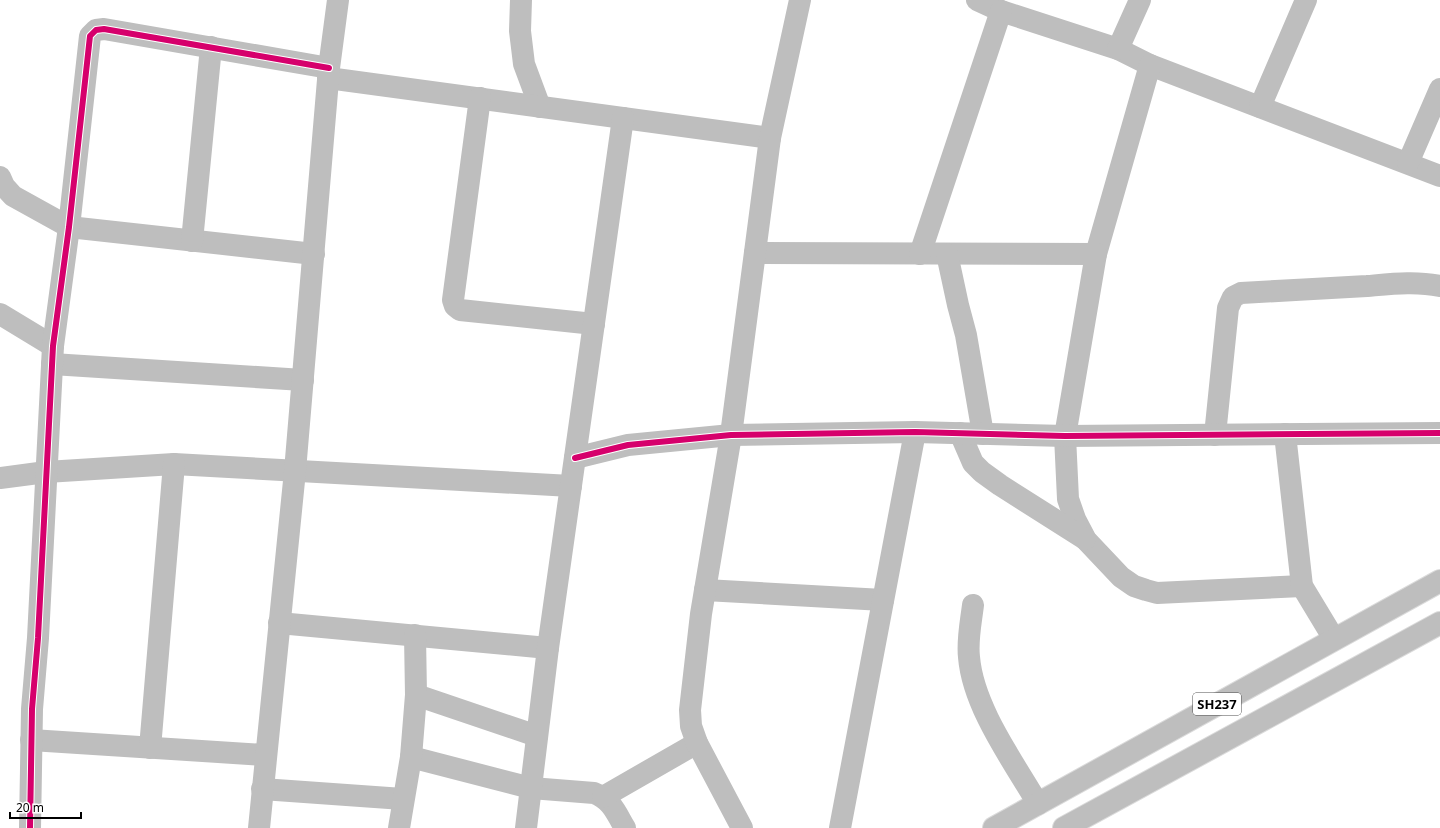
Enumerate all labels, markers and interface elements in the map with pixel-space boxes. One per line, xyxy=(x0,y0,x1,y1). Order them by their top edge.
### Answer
road number: SH237 xyxy=(1193,693,1241,715)
scale bar xyxy=(10,794,81,820)
text: 20 m xyxy=(16,799,44,816)

